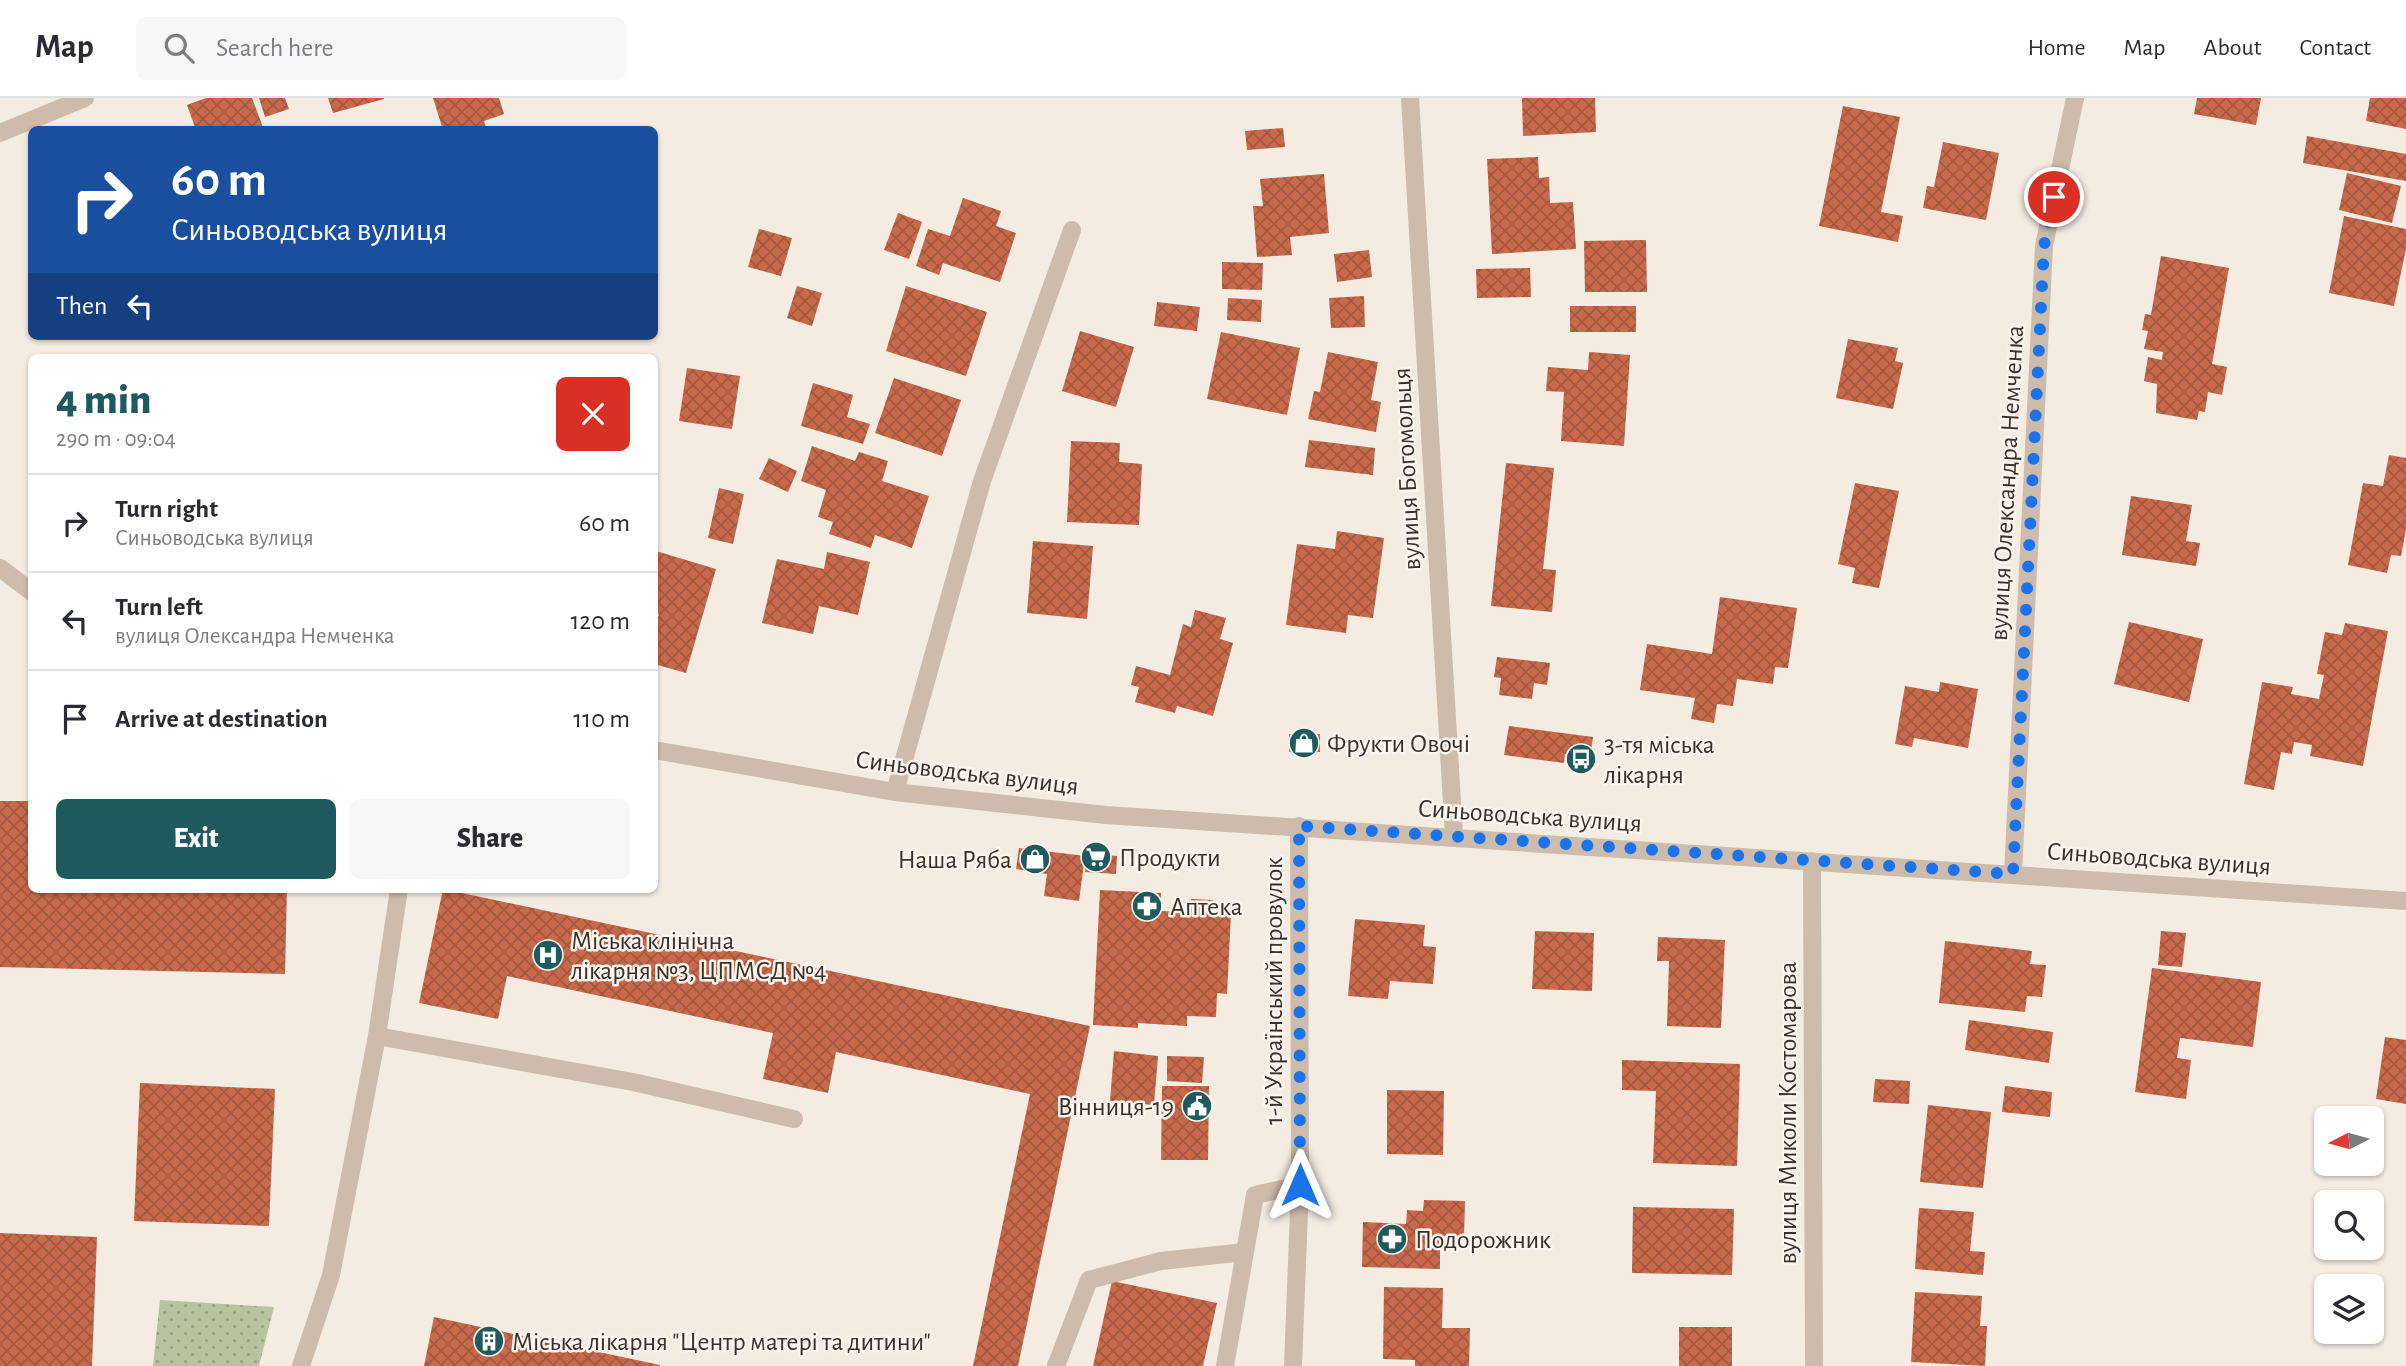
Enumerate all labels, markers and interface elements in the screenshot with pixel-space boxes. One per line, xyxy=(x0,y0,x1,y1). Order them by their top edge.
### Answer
search box xyxy=(136,17,626,80)
icon: search xyxy=(160,29,198,67)
text: Map xyxy=(35,31,94,64)
text: Search here xyxy=(216,35,334,61)
text: Home xyxy=(2028,36,2086,60)
text: Map xyxy=(2124,36,2166,60)
text: About xyxy=(2204,36,2261,60)
text: Contact xyxy=(2299,36,2371,60)
icon: right xyxy=(56,154,147,245)
text: 60 m xyxy=(171,156,267,205)
pin xyxy=(2024,167,2084,227)
icon: arrive xyxy=(2035,178,2073,216)
text: Синьоводська вулиця xyxy=(171,214,448,246)
icon: left xyxy=(121,287,159,325)
text: Then xyxy=(56,293,107,319)
street label: вулиця Олександра Немченка xyxy=(1986,324,2028,642)
street label: вулиця Богомольця xyxy=(1389,367,1425,571)
button: close xyxy=(556,377,630,451)
text: 4 min xyxy=(56,379,152,421)
text: 290 m · 09:04 xyxy=(56,428,176,451)
text: Turn right xyxy=(115,496,218,522)
icon: right xyxy=(56,504,94,542)
text: 60 m xyxy=(579,510,630,536)
text: Синьоводська вулиця xyxy=(115,527,314,550)
text: Turn left xyxy=(115,594,203,620)
icon: left xyxy=(56,602,94,640)
text: 120 m xyxy=(570,608,630,634)
text: вулиця Олександра Немченка xyxy=(115,625,395,648)
icon: arrive xyxy=(56,700,94,738)
text: Arrive at destination xyxy=(115,706,328,732)
text: 110 m xyxy=(573,706,630,732)
shop icon: Фрукти Овочі xyxy=(1287,726,1321,760)
place label: Фрукти Овочі xyxy=(1327,731,1470,757)
place label: 3-тя міська лікарня xyxy=(1604,732,1715,788)
bus stop icon: 3-тя міська лікарня xyxy=(1564,742,1598,776)
street label: Синьоводська вулиця xyxy=(854,746,1080,800)
street label: Синьоводська вулиця xyxy=(1417,795,1643,837)
button: Exit xyxy=(56,799,336,879)
button: Share xyxy=(350,799,630,879)
street label: Синьоводська вулиця xyxy=(2046,838,2272,880)
supermarket icon: Продукти xyxy=(1079,840,1113,874)
shop icon: Наша Ряба xyxy=(1018,842,1052,876)
place label: Продукти xyxy=(1119,845,1221,871)
place label: Наша Ряба xyxy=(898,847,1012,873)
street label: 1-й Український провулок xyxy=(1261,857,1287,1125)
pharmacy icon: Аптека xyxy=(1130,889,1164,923)
place label: Аптека xyxy=(1170,894,1243,920)
place label: Міська клінічна лікарня №3, ЦПМСД №4 xyxy=(571,928,827,984)
hospital icon: Міська клінічна лікарня №3, ЦПМСД №4 xyxy=(531,938,565,972)
street label: вулиця Миколи Костомарова xyxy=(1775,961,1801,1265)
public building icon: Вінниця-19 xyxy=(1180,1089,1214,1123)
place label: Вінниця-19 xyxy=(1058,1094,1174,1120)
north arrow xyxy=(2314,1106,2384,1176)
map controls xyxy=(2314,1106,2384,1344)
position arrow xyxy=(1263,1148,1337,1222)
button: search xyxy=(2314,1190,2384,1260)
pharmacy icon: Подорожник xyxy=(1375,1222,1409,1256)
place label: Подорожник xyxy=(1415,1227,1551,1253)
button: layers xyxy=(2314,1274,2384,1344)
building icon: Міська лікарня "Центр матері та дитини" xyxy=(472,1324,506,1358)
place label: Міська лікарня "Центр матері та дитини" xyxy=(512,1329,931,1355)

